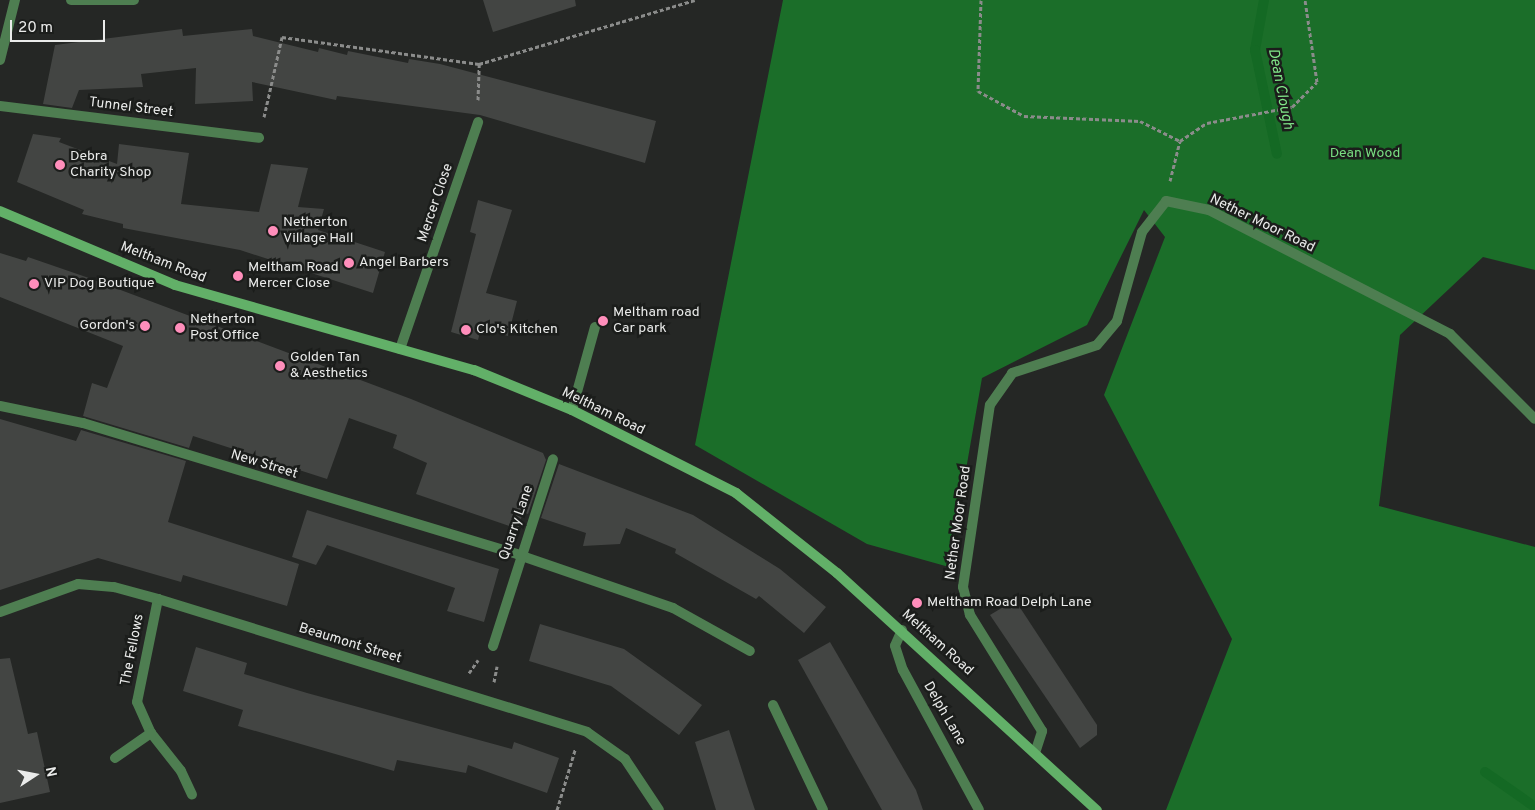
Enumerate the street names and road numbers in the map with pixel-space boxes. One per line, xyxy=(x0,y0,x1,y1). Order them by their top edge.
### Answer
street label: Tunnel Street xyxy=(88,94,174,122)
street label: Mercer Close xyxy=(415,162,457,244)
street label: Nether Moor Road xyxy=(1207,191,1317,257)
street label: Meltham Road xyxy=(118,239,208,287)
street label: Meltham Road xyxy=(559,385,647,439)
street label: New Street xyxy=(228,447,300,483)
street label: Nether Moor Road xyxy=(943,465,975,581)
street label: Quarry Lane xyxy=(496,483,538,563)
street label: Meltham Road xyxy=(898,606,976,680)
street label: The Fellows xyxy=(118,613,148,687)
street label: Beaumont Street xyxy=(297,620,403,668)
street label: Delph Lane xyxy=(919,679,969,749)

